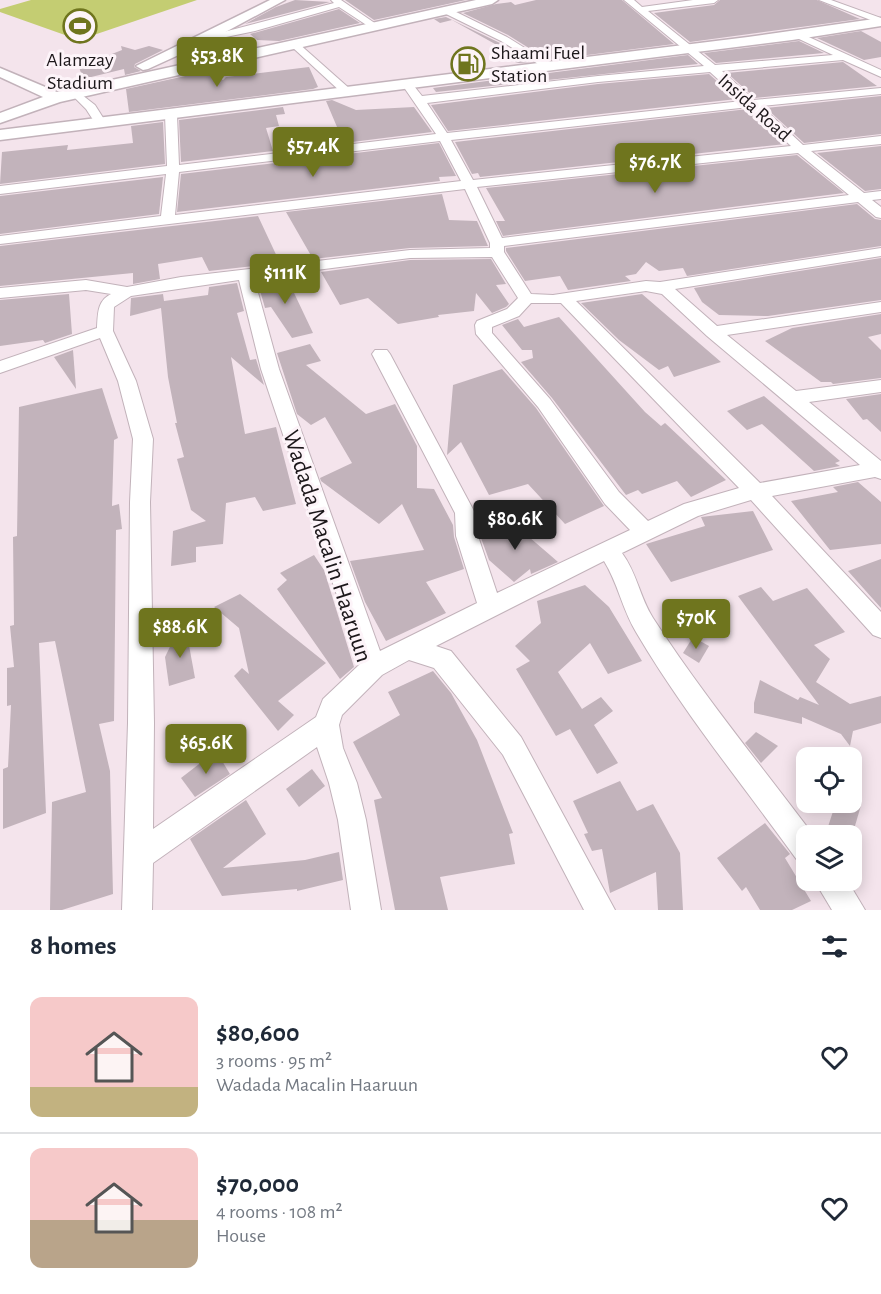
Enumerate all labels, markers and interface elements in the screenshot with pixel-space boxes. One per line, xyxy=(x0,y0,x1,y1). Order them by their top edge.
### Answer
sports icon: Alamzay Stadium xyxy=(62,8,98,44)
pin: $53.8K xyxy=(168,37,266,88)
place label: Shaami Fuel Station xyxy=(491,43,585,86)
text: $53.8K xyxy=(191,46,243,66)
fuel station icon: Shaami Fuel Station xyxy=(450,46,486,82)
place label: Alamzay Stadium xyxy=(46,50,114,93)
street label: Insida Road xyxy=(714,70,795,145)
pin: $57.4K xyxy=(264,127,362,178)
text: $57.4K xyxy=(287,136,339,156)
pin: $76.7K xyxy=(606,143,704,194)
text: $76.7K xyxy=(629,152,681,172)
pin: $111K xyxy=(243,254,327,305)
text: $111K xyxy=(264,263,306,283)
street label: Wadada Macalin Haaruun xyxy=(278,427,376,665)
pin: $80.6K xyxy=(466,500,564,551)
text: $80.6K xyxy=(487,509,543,529)
pin: $70K xyxy=(660,599,732,650)
pin: $88.6K xyxy=(131,608,229,659)
text: $70K xyxy=(676,608,716,628)
text: $88.6K xyxy=(153,617,207,637)
pin: $65.6K xyxy=(157,724,255,775)
text: $65.6K xyxy=(179,733,233,753)
map controls xyxy=(796,747,862,891)
button: locate xyxy=(796,747,862,813)
button: layers xyxy=(796,825,862,891)
icon: filters xyxy=(818,930,851,963)
text: 8 homes xyxy=(30,933,117,959)
text: $80,600 xyxy=(216,1020,300,1046)
icon: home xyxy=(78,1021,150,1093)
icon: heart xyxy=(818,1041,851,1074)
text: 3 rooms · 95 m² xyxy=(216,1051,332,1071)
text: Wadada Macalin Haaruun xyxy=(216,1075,418,1095)
text: $70,000 xyxy=(216,1171,299,1197)
icon: home xyxy=(78,1172,150,1244)
icon: heart xyxy=(818,1192,851,1225)
text: 4 rooms · 108 m² xyxy=(216,1202,343,1222)
text: House xyxy=(216,1226,266,1246)

